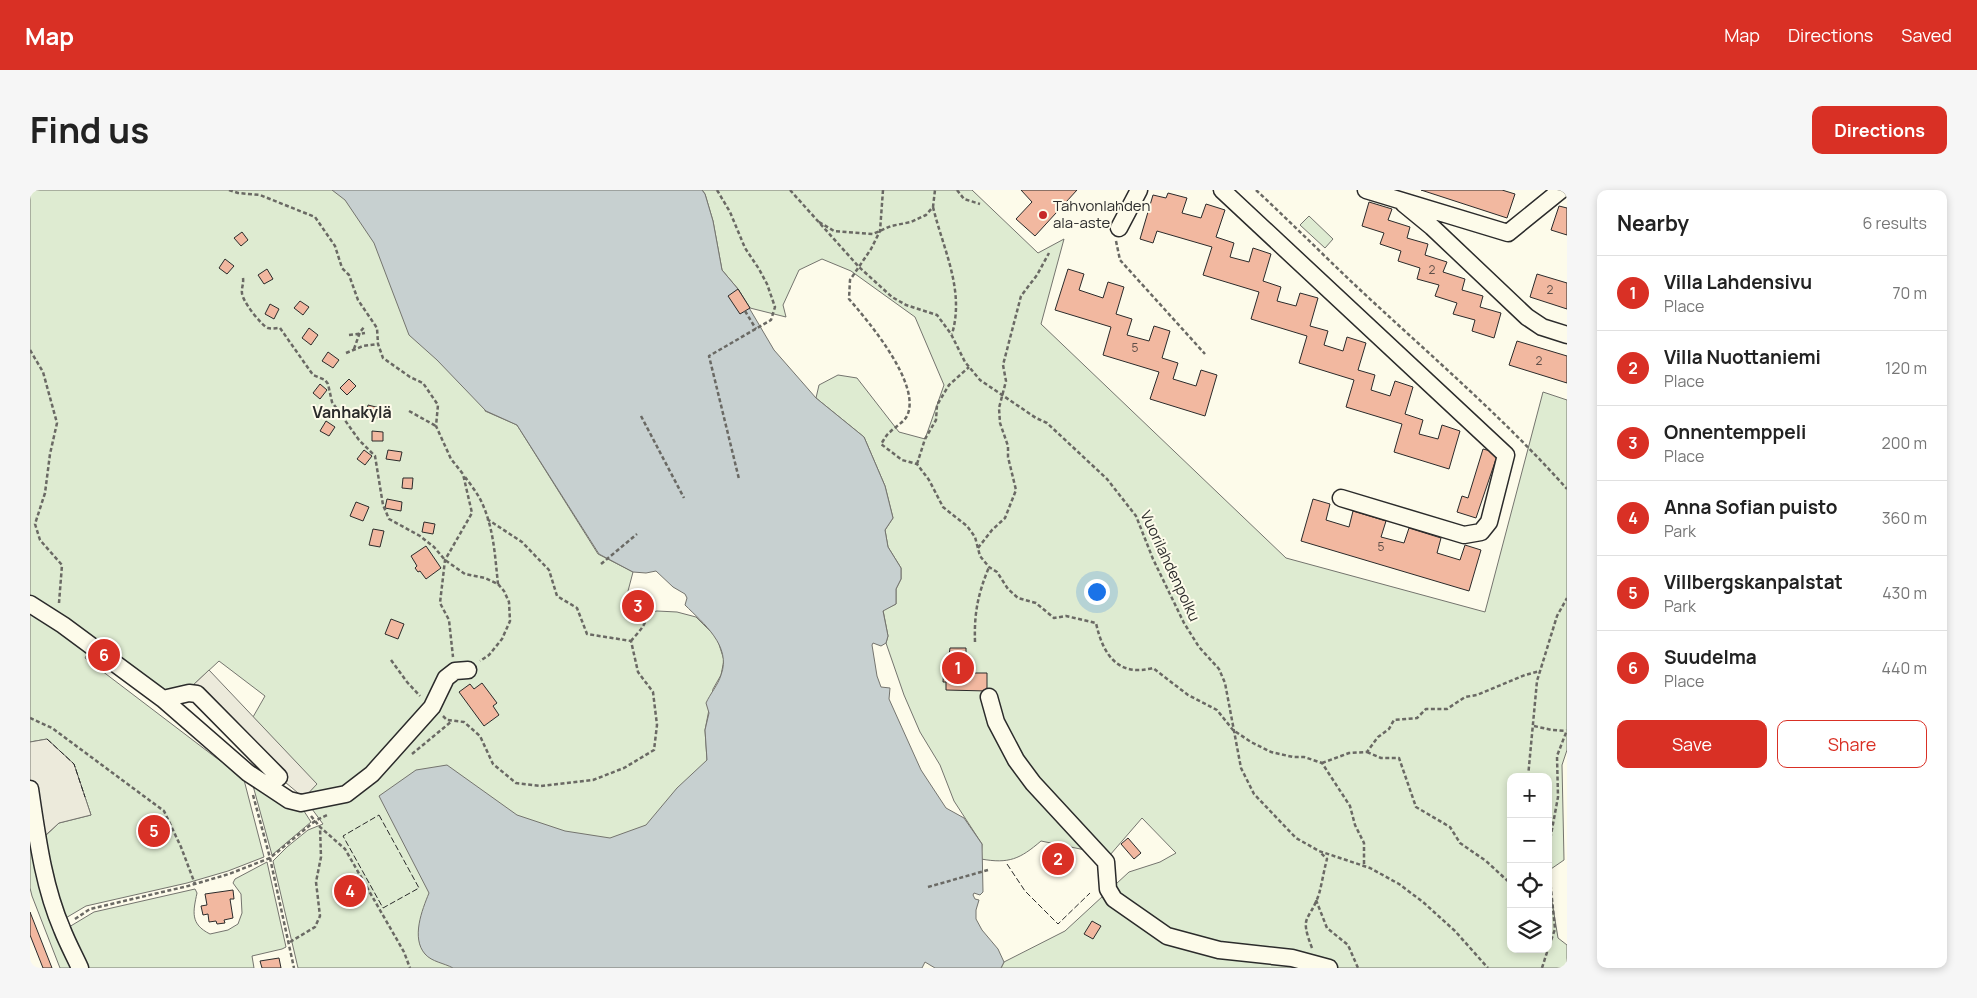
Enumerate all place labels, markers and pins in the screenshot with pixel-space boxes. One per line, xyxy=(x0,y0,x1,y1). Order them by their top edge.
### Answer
place label: Tahvonlahden ala-aste xyxy=(1053,195,1150,233)
marker: Tahvonlahden ala-aste xyxy=(1037,209,1049,221)
pin: 3 xyxy=(622,587,654,625)
pin: 6 xyxy=(88,636,120,674)
pin: 1 xyxy=(942,649,974,687)
pin: 5 xyxy=(138,812,170,850)
pin: 2 xyxy=(1042,840,1074,878)
pin: 4 xyxy=(334,872,366,910)

